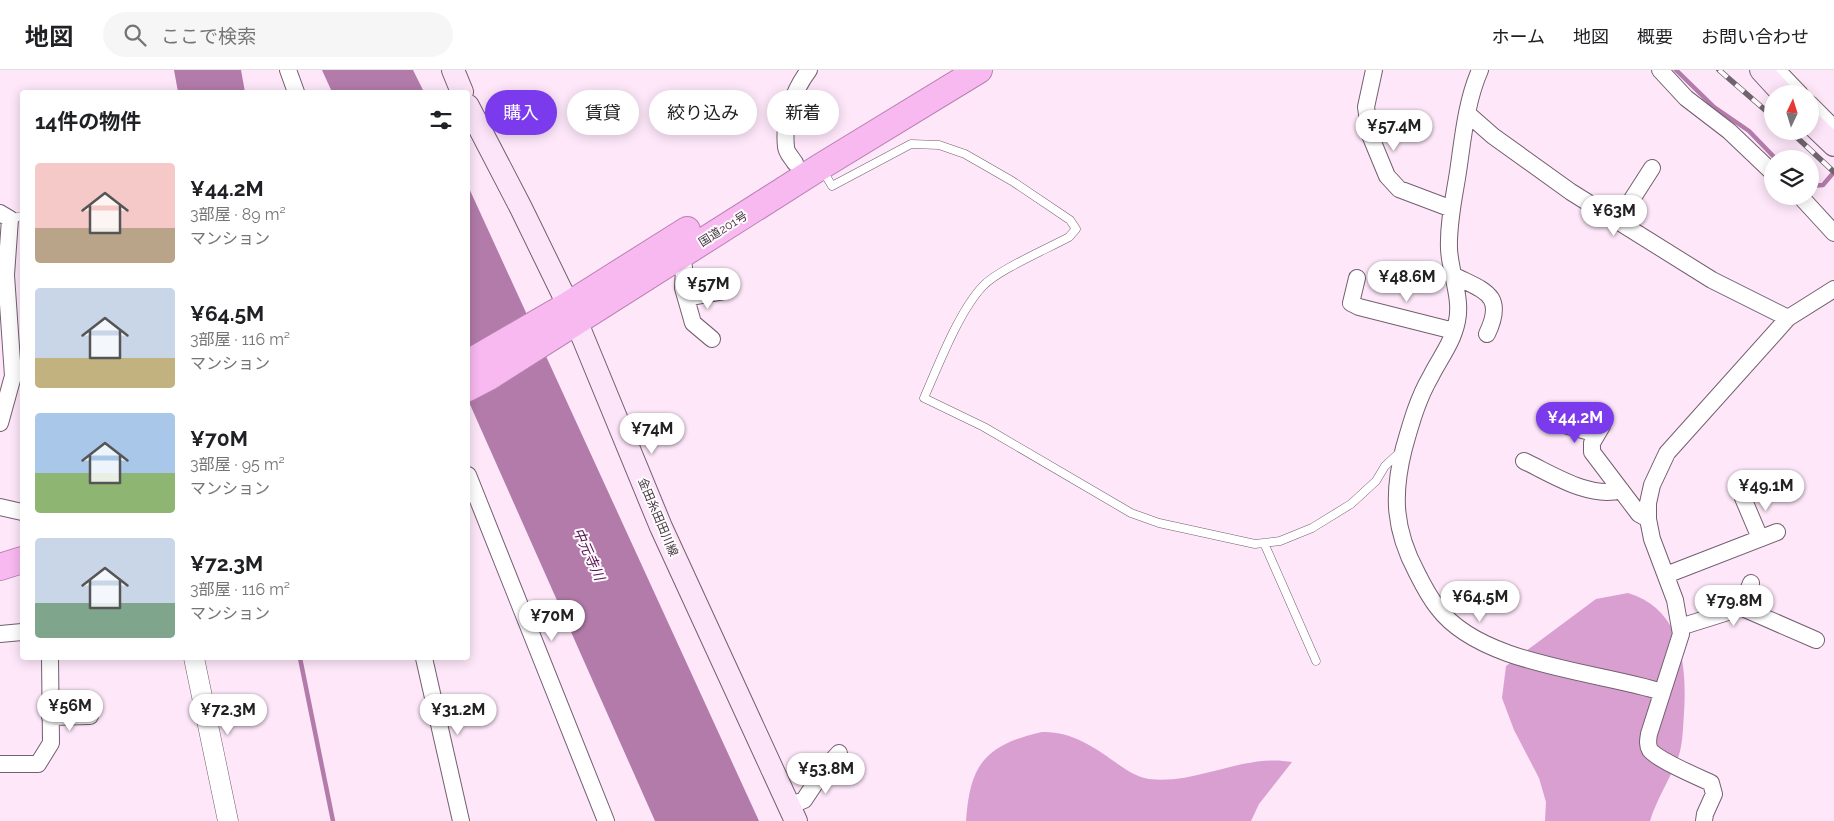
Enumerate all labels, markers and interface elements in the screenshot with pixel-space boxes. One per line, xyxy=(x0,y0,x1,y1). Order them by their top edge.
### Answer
search box xyxy=(103,12,453,57)
icon: search xyxy=(121,21,149,49)
text: 地図 xyxy=(25,22,73,51)
text: ここで検索 xyxy=(161,25,256,47)
text: ホーム xyxy=(1492,26,1545,47)
text: 地図 xyxy=(1573,26,1609,47)
text: 概要 xyxy=(1637,26,1673,47)
text: お問い合わせ xyxy=(1701,26,1809,47)
north arrow xyxy=(1764,85,1819,140)
map controls xyxy=(1764,85,1819,205)
chip: 購入 xyxy=(485,90,557,135)
chip: 賃貸 xyxy=(567,90,639,135)
chip: 絞り込み xyxy=(649,90,757,135)
chip: 新着 xyxy=(767,90,839,135)
icon: filters xyxy=(427,106,455,134)
text: 14件の物件 xyxy=(35,109,141,134)
pin: ¥57.4M xyxy=(1353,109,1435,152)
text: ¥57.4M xyxy=(1367,116,1421,135)
button: layers xyxy=(1764,150,1819,205)
text: ¥44.2M xyxy=(190,176,264,201)
icon: home xyxy=(75,183,135,243)
pin: ¥63M xyxy=(1584,194,1644,237)
text: ¥63M xyxy=(1592,201,1636,220)
text: 3部屋 · 89 m² xyxy=(190,205,286,224)
street label: 国道201号 xyxy=(696,209,750,249)
text: マンション xyxy=(190,229,270,248)
pin: ¥48.6M xyxy=(1366,260,1448,303)
text: ¥48.6M xyxy=(1378,267,1436,286)
pin: ¥57M xyxy=(678,268,738,310)
text: ¥57M xyxy=(686,274,730,293)
text: ¥64.5M xyxy=(190,301,264,326)
icon: home xyxy=(75,308,135,368)
text: 3部屋 · 116 m² xyxy=(190,330,290,349)
text: マンション xyxy=(190,354,270,373)
pin: ¥44.2M xyxy=(1534,402,1616,444)
text: ¥44.2M xyxy=(1547,408,1603,427)
pin: ¥74M xyxy=(622,412,682,455)
text: ¥74M xyxy=(631,419,673,438)
text: ¥70M xyxy=(190,426,248,451)
icon: home xyxy=(75,433,135,493)
text: 3部屋 · 95 m² xyxy=(190,455,285,474)
pin: ¥49.1M xyxy=(1725,470,1807,512)
street label: 金田糸田田川線 xyxy=(635,476,681,558)
text: ¥49.1M xyxy=(1738,476,1794,495)
text: マンション xyxy=(190,479,270,498)
water label: 中元寺川 xyxy=(570,525,609,585)
text: ¥72.3M xyxy=(190,551,263,576)
icon: home xyxy=(75,558,135,618)
text: 3部屋 · 116 m² xyxy=(190,580,290,599)
pin: ¥64.5M xyxy=(1439,580,1521,623)
pin: ¥79.8M xyxy=(1693,584,1775,627)
text: ¥64.5M xyxy=(1452,587,1508,606)
text: ¥79.8M xyxy=(1706,591,1762,610)
pin: ¥70M xyxy=(522,600,582,642)
text: マンション xyxy=(190,604,270,623)
text: ¥70M xyxy=(530,606,574,625)
pin: ¥56M xyxy=(40,690,100,732)
pin: ¥72.3M xyxy=(187,694,269,736)
pin: ¥31.2M xyxy=(417,694,499,736)
text: ¥56M xyxy=(48,696,92,715)
text: ¥72.3M xyxy=(200,700,256,719)
text: ¥31.2M xyxy=(431,700,485,719)
pin: ¥53.8M xyxy=(785,752,867,795)
text: ¥53.8M xyxy=(798,759,854,778)

